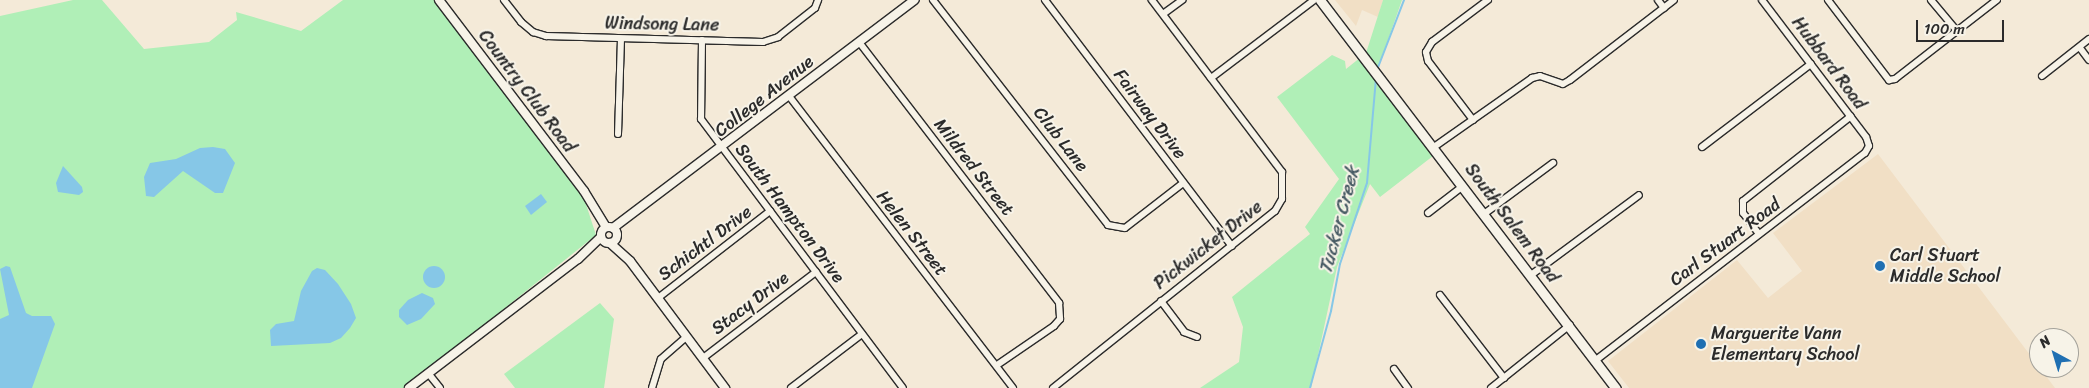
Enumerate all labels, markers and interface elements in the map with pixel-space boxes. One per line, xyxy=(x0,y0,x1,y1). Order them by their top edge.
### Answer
scale bar xyxy=(1919,10,2006,42)
street label: Windsong Lane xyxy=(605,12,719,36)
street label: Hubbard Road xyxy=(1787,12,1871,114)
text: 100 m xyxy=(1924,16,1965,42)
street label: Country Club Road xyxy=(474,25,580,157)
street label: College Avenue xyxy=(710,51,818,141)
street label: Fairway Drive xyxy=(1109,65,1191,163)
street label: Club Lane xyxy=(1029,102,1093,176)
street label: Mildred Street xyxy=(929,114,1019,220)
street label: South Hampton Drive xyxy=(731,139,849,287)
street label: South Salem Road xyxy=(1460,159,1564,287)
water label: Tucker Creek xyxy=(1314,164,1364,276)
street label: Helen Street xyxy=(872,186,952,280)
street label: Carl Stuart Road xyxy=(1665,193,1785,291)
street label: Pickwicket Drive xyxy=(1149,196,1267,294)
street label: Schichtl Drive xyxy=(654,201,756,285)
place label: Carl Stuart Middle School xyxy=(1890,245,2001,288)
marker: Carl Stuart Middle School xyxy=(1874,260,1886,272)
street label: Stacy Drive xyxy=(707,267,793,339)
place label: Marguerite Vann Elementary School xyxy=(1711,323,1860,366)
north arrow xyxy=(2029,328,2079,378)
text: N xyxy=(2033,329,2057,355)
marker: Marguerite Vann Elementary School xyxy=(1695,338,1707,350)

